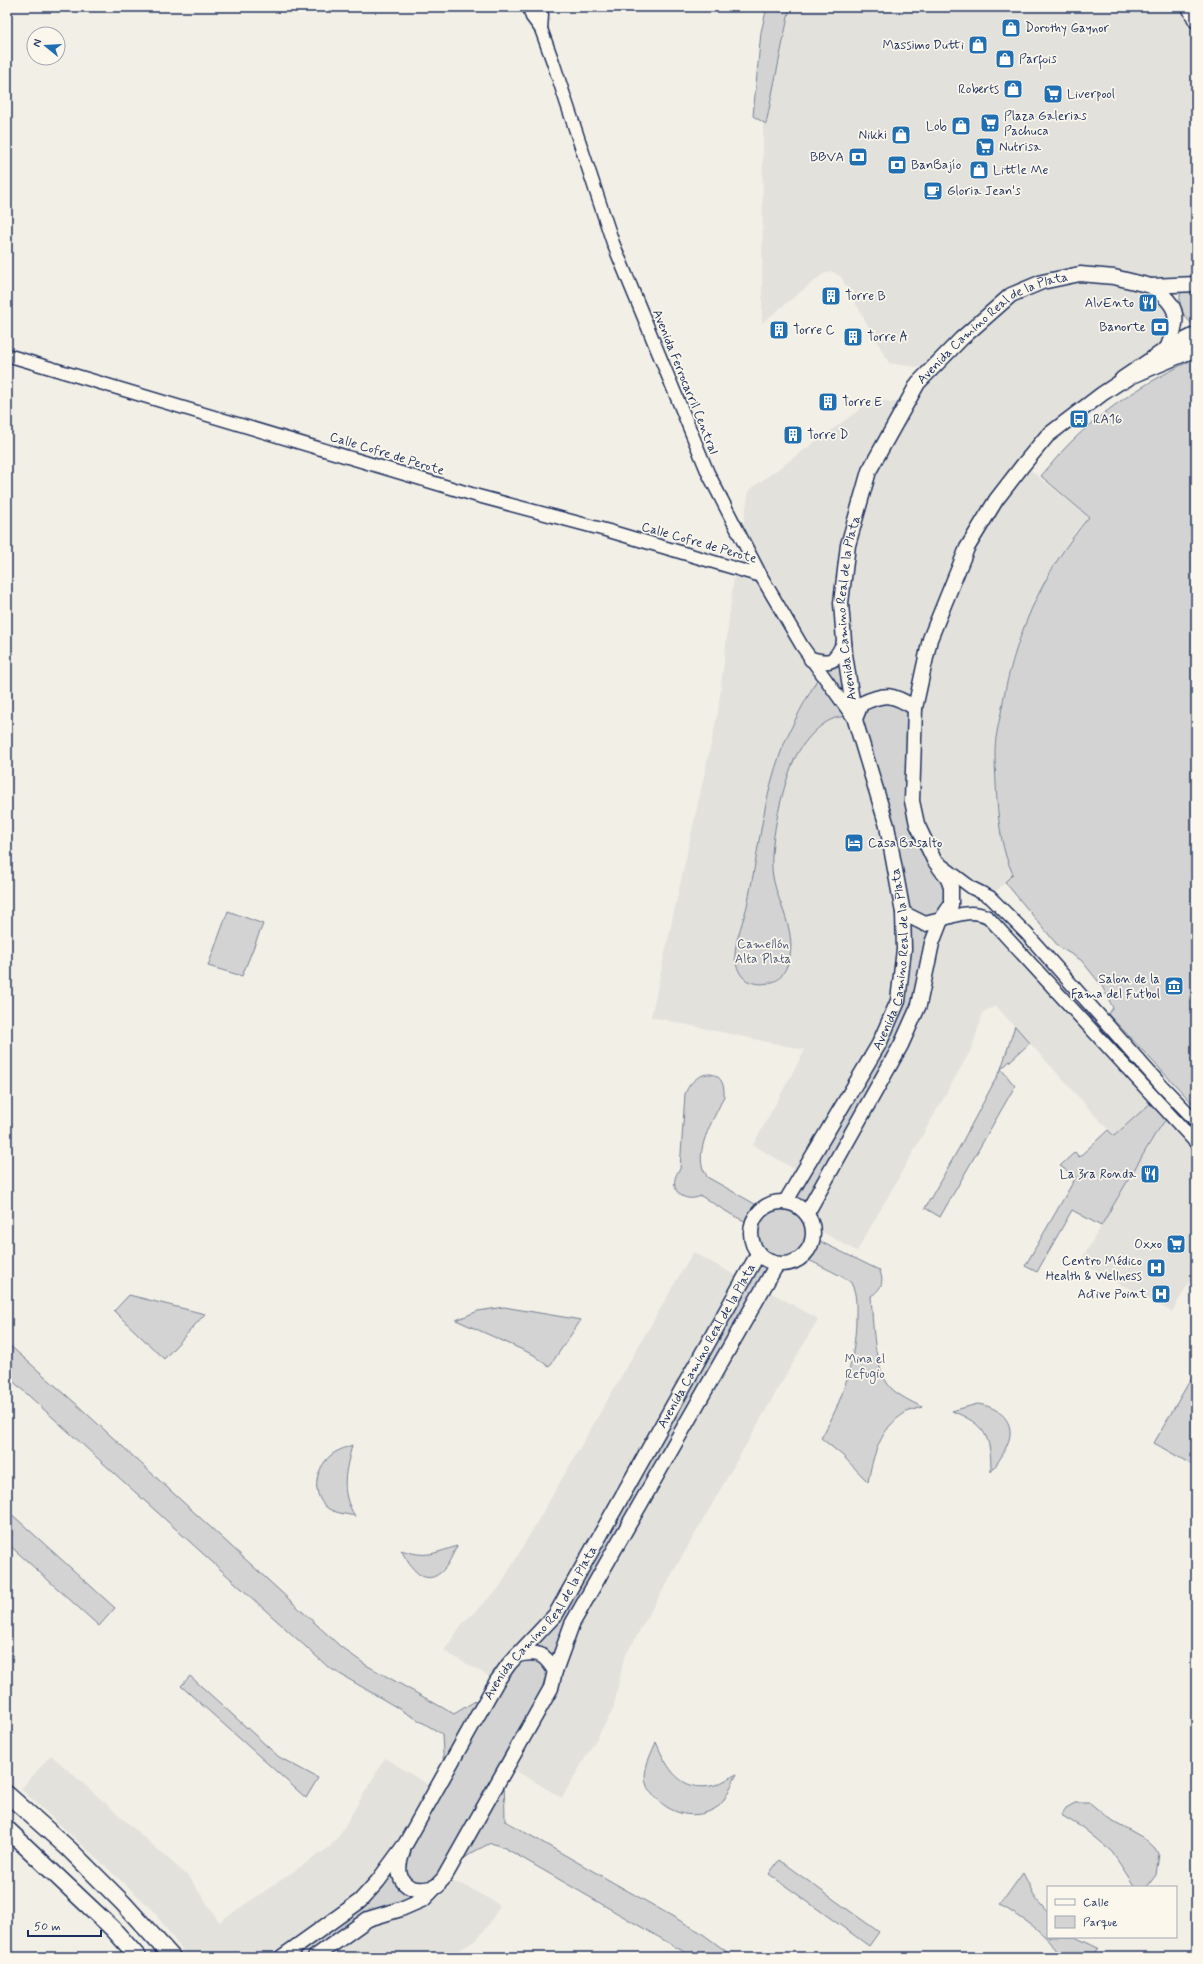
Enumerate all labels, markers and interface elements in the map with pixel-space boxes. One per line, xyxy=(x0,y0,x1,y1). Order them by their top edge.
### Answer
shop icon: Dorothy Gaynor xyxy=(1000,17,1022,39)
place label: Dorothy Gaynor xyxy=(1025,20,1110,37)
north arrow xyxy=(26,26,66,66)
shop icon: Massimo Dutti xyxy=(967,34,989,56)
place label: Massimo Dutti xyxy=(883,37,964,54)
text: N xyxy=(30,38,45,49)
shop icon: Parfois xyxy=(994,48,1016,70)
place label: Parfois xyxy=(1019,51,1057,70)
shop icon: Roberts xyxy=(1002,78,1024,100)
place label: Roberts xyxy=(958,81,999,98)
supermarket icon: Liverpool xyxy=(1042,83,1064,105)
place label: Liverpool xyxy=(1067,86,1115,103)
place label: Plaza Galerias Pachuca xyxy=(1004,108,1087,140)
supermarket icon: Plaza Galerias Pachuca xyxy=(979,112,1001,134)
shop icon: Lob xyxy=(950,115,972,137)
place label: Lob xyxy=(926,118,947,135)
shop icon: Nikki xyxy=(890,124,912,146)
place label: Nikki xyxy=(859,127,887,144)
supermarket icon: Nutrisa xyxy=(974,136,996,158)
place label: Nutrisa xyxy=(999,139,1041,156)
bank icon: BBVA xyxy=(847,146,869,168)
place label: BBVA xyxy=(810,149,844,166)
bank icon: BanBajío xyxy=(886,154,908,176)
place label: BanBajío xyxy=(911,157,962,174)
shop icon: Little Me xyxy=(968,159,990,181)
place label: Little Me xyxy=(993,162,1049,179)
cafe icon: Gloria Jean's xyxy=(922,180,944,202)
place label: Gloria Jean's xyxy=(947,183,1021,200)
street label: Avenida Camino Real de la Plata xyxy=(913,268,1070,388)
building icon: Torre B xyxy=(820,285,842,307)
place label: Torre B xyxy=(845,288,886,305)
restaurant icon: AlvEnto xyxy=(1137,292,1159,314)
place label: AlvEnto xyxy=(1085,295,1134,312)
street label: Avenida Ferrocarril Central xyxy=(648,307,722,457)
bank icon: Banorte xyxy=(1149,316,1171,338)
building icon: Torre C xyxy=(768,319,790,341)
place label: Banorte xyxy=(1099,319,1146,336)
place label: Torre C xyxy=(793,322,835,339)
building icon: Torre A xyxy=(842,326,864,348)
place label: Torre A xyxy=(867,329,908,346)
building icon: Torre E xyxy=(817,391,839,413)
place label: Torre E xyxy=(842,394,883,411)
bus stop icon: RA16 xyxy=(1068,408,1090,430)
place label: RA16 xyxy=(1093,411,1122,428)
building icon: Torre D xyxy=(782,424,804,446)
place label: Torre D xyxy=(807,427,849,444)
street label: Calle Cofre de Perote xyxy=(328,428,446,480)
street label: Avenida Camino Real de la Plata xyxy=(832,514,864,702)
street label: Calle Cofre de Perote xyxy=(639,518,759,568)
hotel icon: Casa Basalto xyxy=(843,832,865,854)
place label: Casa Basalto xyxy=(868,835,942,852)
street label: Avenida Camino Real de la Plata xyxy=(869,867,913,1053)
park label: Camellón Alta Plata xyxy=(735,936,792,968)
place label: Salon de la Fama del Futbol xyxy=(1071,971,1160,1003)
museum icon: Salon de la Fama del Futbol xyxy=(1163,975,1185,997)
restaurant icon: La 3ra Ronda xyxy=(1139,1163,1161,1185)
place label: La 3ra Ronda xyxy=(1060,1166,1136,1183)
supermarket icon: Oxxo xyxy=(1165,1233,1187,1255)
place label: Oxxo xyxy=(1134,1236,1162,1253)
place label: Centro Médico Health & Wellness xyxy=(1046,1253,1142,1285)
hospital icon: Centro Médico Health & Wellness xyxy=(1145,1257,1167,1279)
street label: Avenida Camino Real de la Plata xyxy=(654,1260,760,1431)
hospital icon: Active Point xyxy=(1150,1283,1172,1305)
place label: Active Point xyxy=(1078,1286,1147,1303)
park label: Mina el Refugio xyxy=(845,1351,885,1384)
street label: Avenida Camino Real de la Plata xyxy=(480,1543,601,1703)
legend xyxy=(1047,1886,1177,1938)
text: Calle xyxy=(1083,1895,1109,1911)
scale bar xyxy=(28,1912,101,1938)
text: Parque xyxy=(1083,1915,1118,1931)
text: 50 m xyxy=(34,1919,61,1935)

